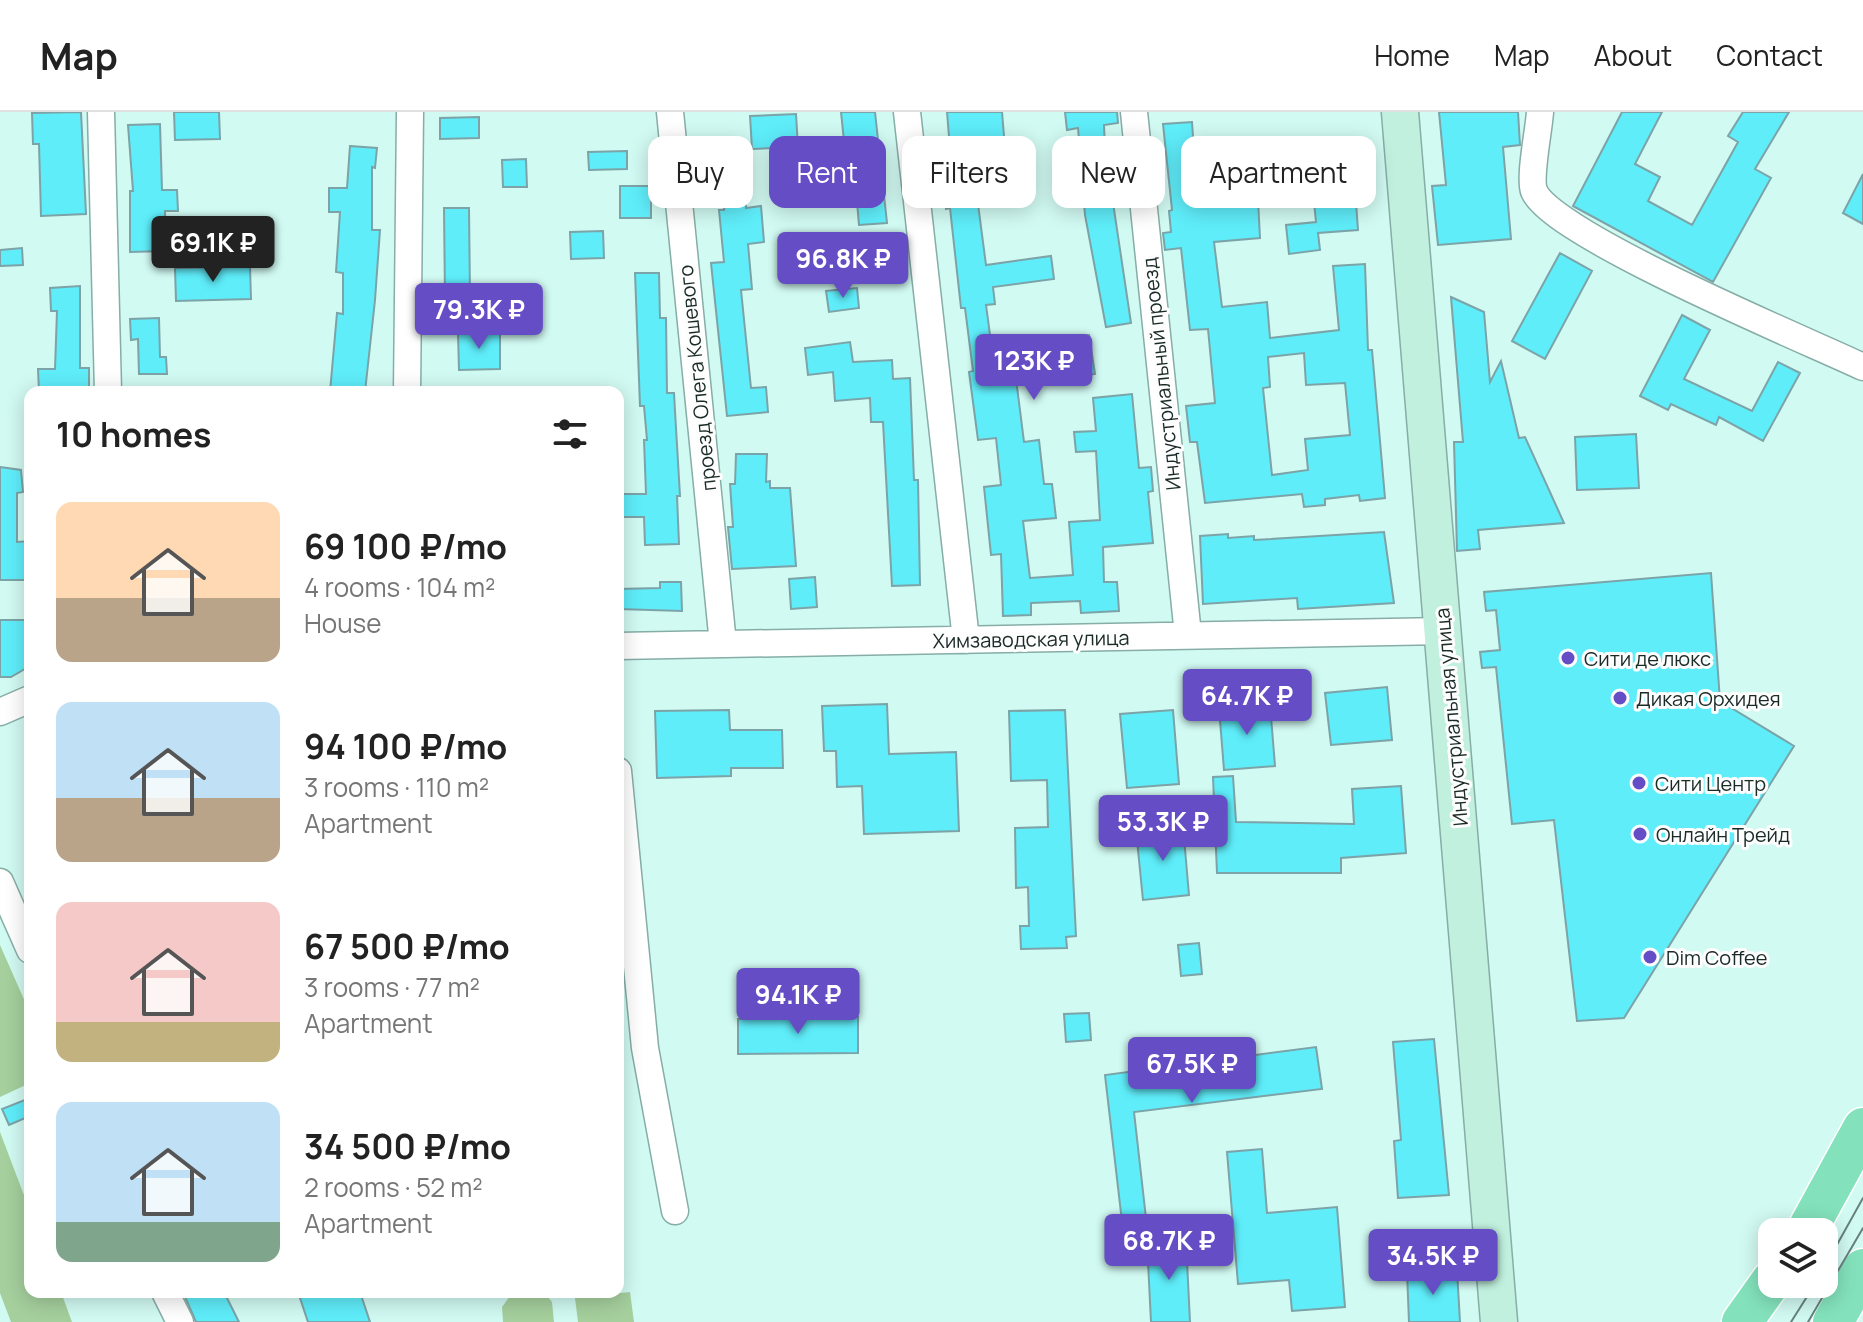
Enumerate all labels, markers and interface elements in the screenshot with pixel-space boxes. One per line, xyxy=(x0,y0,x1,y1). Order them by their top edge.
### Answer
text: Map xyxy=(40,29,118,81)
text: Home xyxy=(1374,36,1450,74)
text: Map xyxy=(1494,36,1550,74)
text: About xyxy=(1594,36,1672,74)
text: Contact xyxy=(1716,36,1823,74)
chip: Buy xyxy=(648,136,753,208)
chip: Rent xyxy=(769,136,886,208)
chip: Filters xyxy=(902,136,1036,208)
chip: New xyxy=(1052,136,1165,208)
chip: Apartment xyxy=(1181,136,1376,208)
pin: 69.1K ₽ xyxy=(139,216,287,284)
text: 69.1K ₽ xyxy=(169,224,257,260)
pin: 96.8K ₽ xyxy=(769,232,917,300)
text: 96.8K ₽ xyxy=(795,240,891,276)
street label: Индустриальный проезд xyxy=(1135,256,1187,492)
street label: проезд Олега Кошевого xyxy=(672,263,722,492)
pin: 79.3K ₽ xyxy=(405,283,553,351)
text: 79.3K ₽ xyxy=(433,291,525,327)
pin: 123K ₽ xyxy=(969,334,1099,402)
text: 123K ₽ xyxy=(993,342,1075,378)
text: 10 homes xyxy=(56,411,212,457)
icon: filters xyxy=(548,412,592,456)
text: 69 100 ₽/mo xyxy=(304,523,507,569)
icon: home xyxy=(120,534,216,630)
text: 4 rooms · 104 m² xyxy=(304,569,495,605)
text: House xyxy=(304,605,381,641)
street label: Индустриальная улица xyxy=(1428,607,1474,827)
street label: Химзаводская улица xyxy=(932,624,1130,654)
place label: Сити де люкс xyxy=(1584,645,1711,672)
marker: Сити де люкс xyxy=(1559,649,1577,667)
pin: 64.7K ₽ xyxy=(1173,669,1321,737)
text: 64.7K ₽ xyxy=(1201,677,1293,713)
place label: Дикая Орхидея xyxy=(1636,685,1781,712)
marker: Дикая Орхидея xyxy=(1611,689,1629,707)
text: 94 100 ₽/mo xyxy=(304,723,507,769)
icon: home xyxy=(120,734,216,830)
text: 3 rooms · 110 m² xyxy=(304,769,489,805)
place label: Сити Центр xyxy=(1655,770,1766,797)
marker: Сити Центр xyxy=(1630,774,1648,792)
pin: 53.3K ₽ xyxy=(1089,795,1237,863)
text: 53.3K ₽ xyxy=(1117,803,1209,839)
text: Apartment xyxy=(304,805,433,841)
place label: Онлайн Трейд xyxy=(1656,821,1790,848)
marker: Онлайн Трейд xyxy=(1631,825,1649,843)
text: 67 500 ₽/mo xyxy=(304,923,510,969)
icon: home xyxy=(120,934,216,1030)
place label: Dim Coffee xyxy=(1666,944,1767,971)
marker: Dim Coffee xyxy=(1641,948,1659,966)
pin: 94.1K ₽ xyxy=(724,968,872,1036)
text: 3 rooms · 77 m² xyxy=(304,969,480,1005)
text: 94.1K ₽ xyxy=(755,976,841,1012)
text: Apartment xyxy=(304,1005,433,1041)
pin: 67.5K ₽ xyxy=(1118,1037,1266,1105)
text: 67.5K ₽ xyxy=(1146,1045,1238,1081)
text: 34 500 ₽/mo xyxy=(304,1123,511,1169)
icon: home xyxy=(120,1134,216,1230)
text: 2 rooms · 52 m² xyxy=(304,1169,483,1205)
text: Apartment xyxy=(304,1205,433,1241)
pin: 68.7K ₽ xyxy=(1095,1214,1243,1282)
map controls xyxy=(1758,1218,1838,1298)
button: layers xyxy=(1758,1218,1838,1298)
text: 68.7K ₽ xyxy=(1122,1222,1216,1258)
pin: 34.5K ₽ xyxy=(1359,1229,1507,1297)
text: 34.5K ₽ xyxy=(1387,1237,1479,1273)

